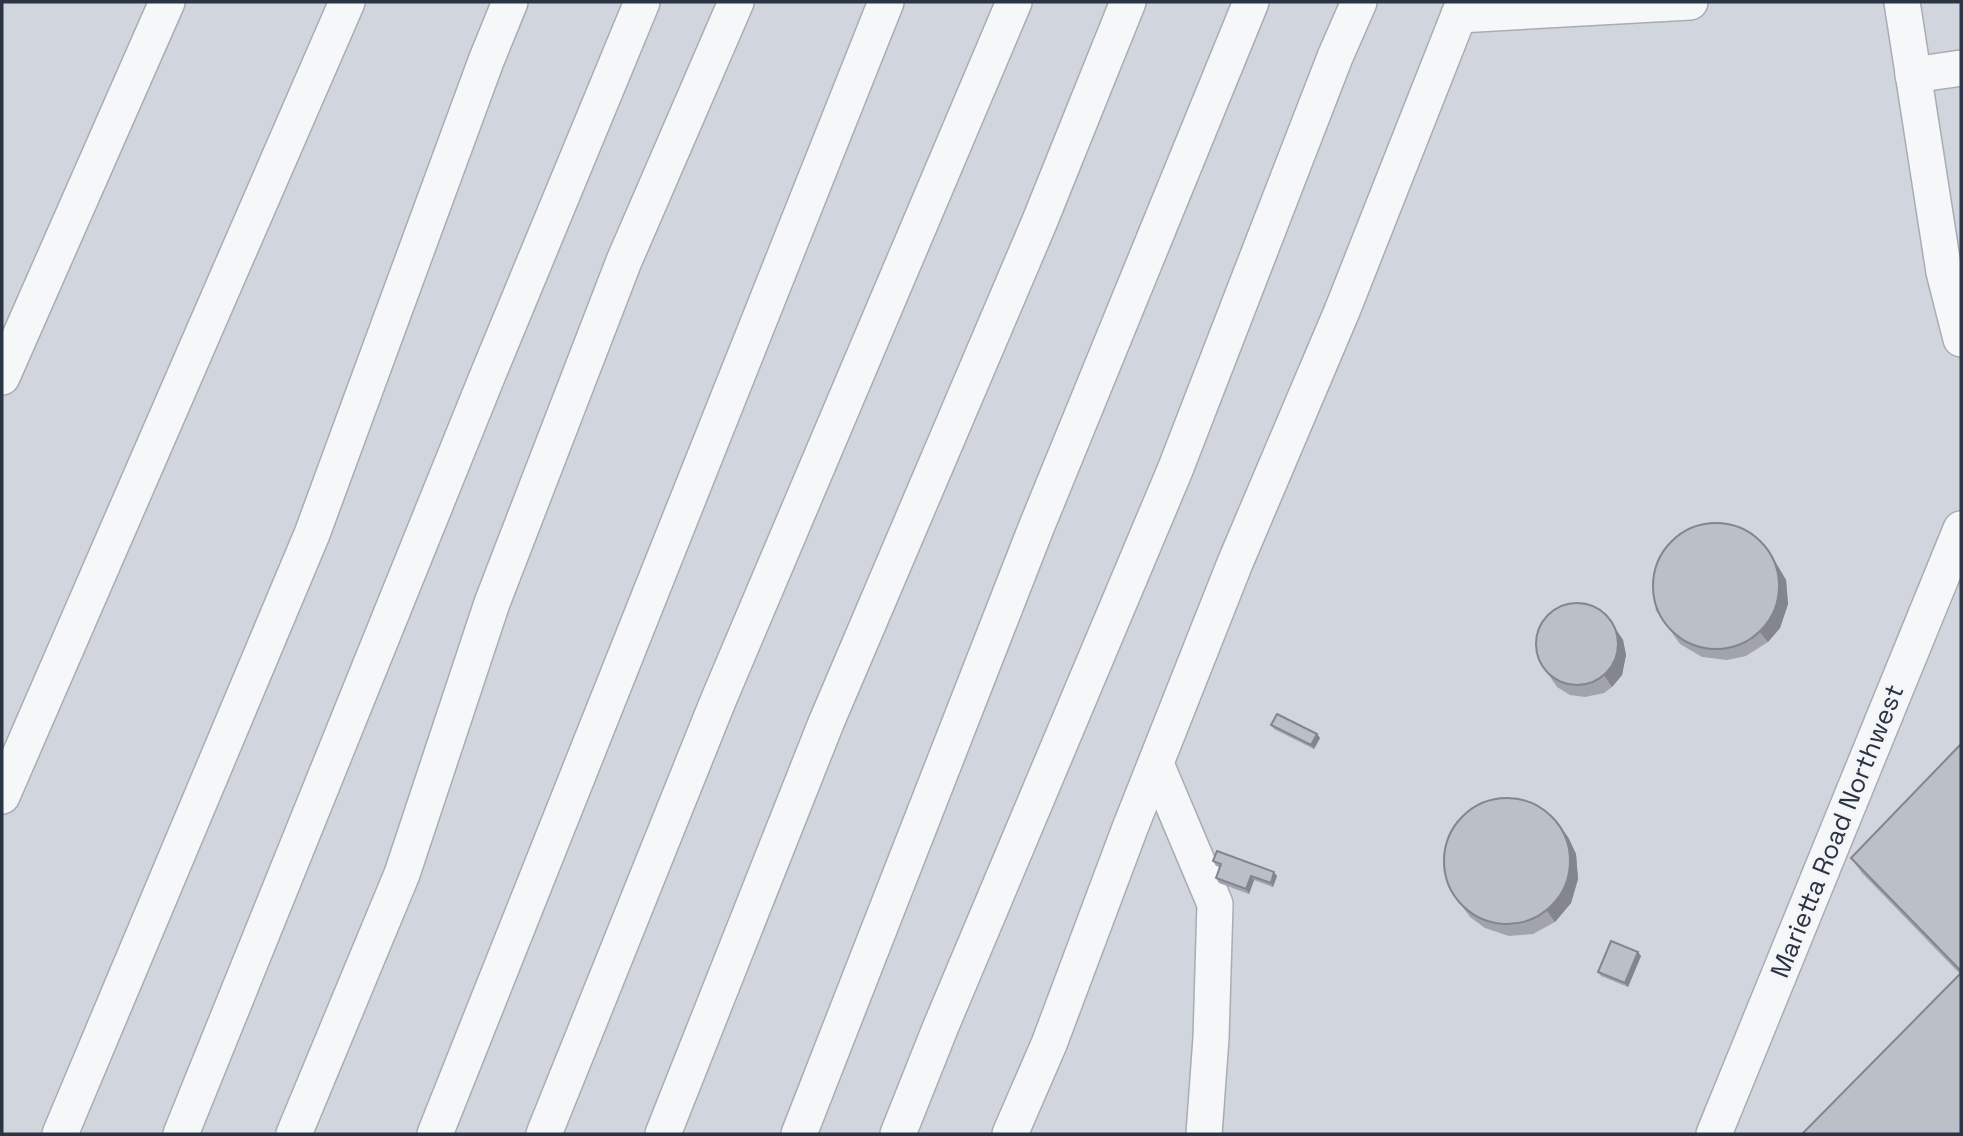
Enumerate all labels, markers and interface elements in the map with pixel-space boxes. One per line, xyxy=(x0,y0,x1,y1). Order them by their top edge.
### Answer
street label: Marietta Road Northwest xyxy=(1762,679,1912,983)

